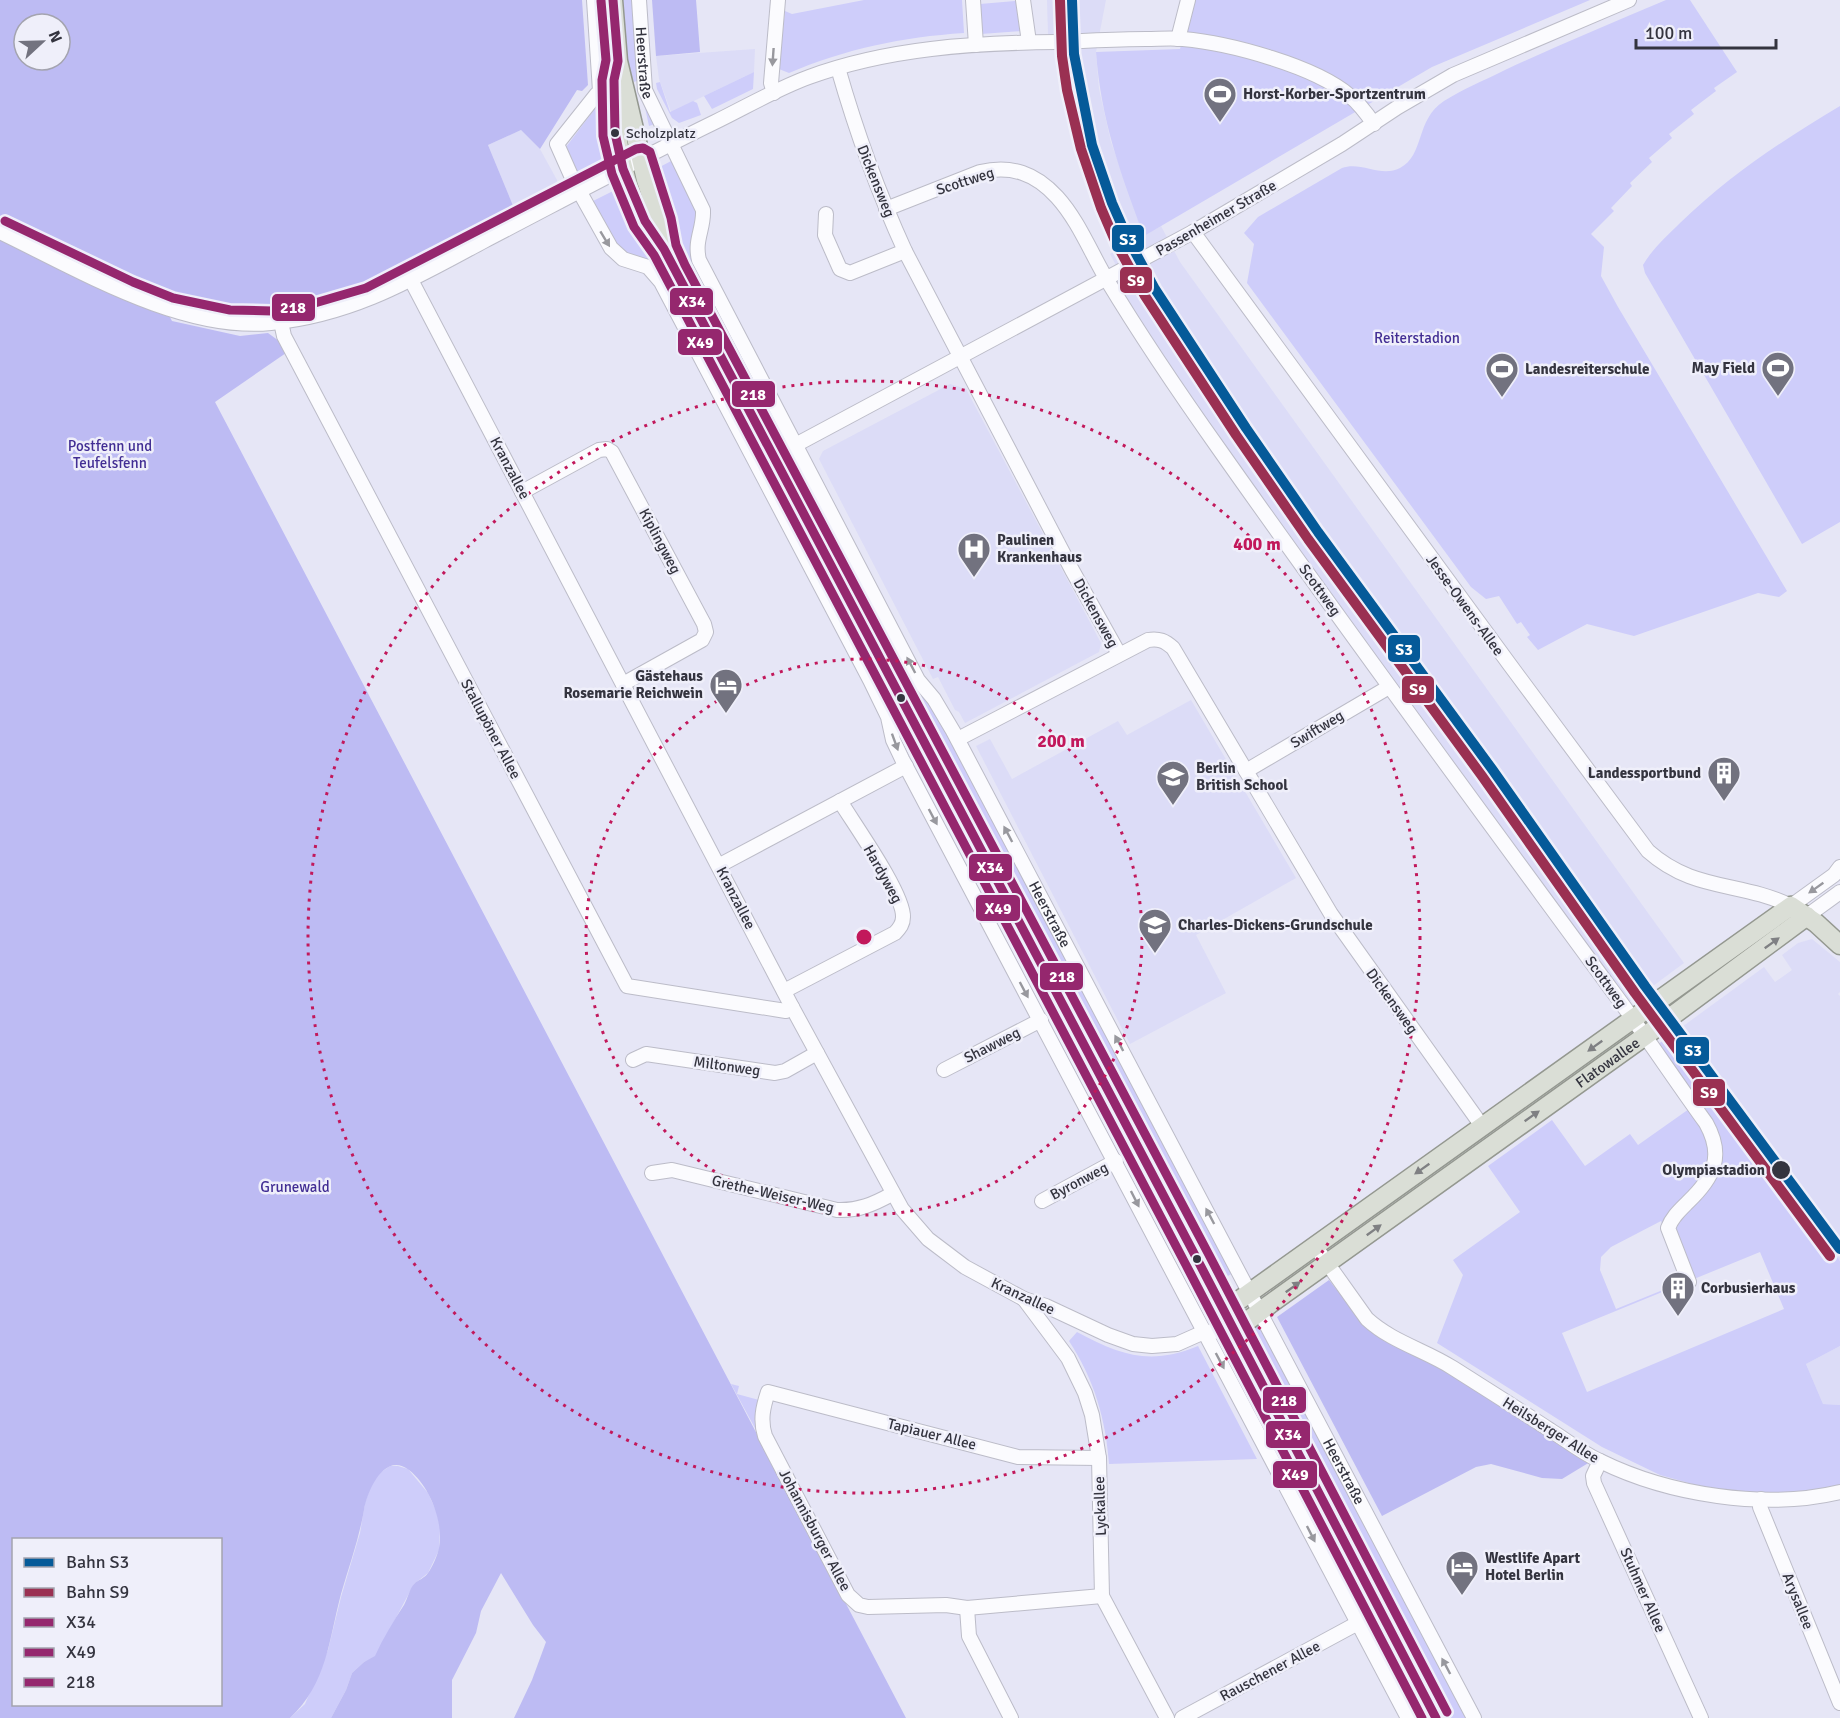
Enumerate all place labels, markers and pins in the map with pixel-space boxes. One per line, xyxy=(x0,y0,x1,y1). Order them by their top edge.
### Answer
sports icon: Horst-Korber-Sportzentrum xyxy=(1202,76,1238,123)
place label: Horst-Korber-Sportzentrum xyxy=(1243,85,1426,103)
place label: Scholzplatz xyxy=(626,125,696,142)
marker: Scholzplatz xyxy=(609,127,621,139)
sports icon: May Field xyxy=(1760,350,1796,397)
sports icon: Landesreiterschule xyxy=(1484,351,1520,398)
place label: May Field xyxy=(1692,359,1755,377)
place label: Landesreiterschule xyxy=(1525,360,1650,378)
hospital icon: Paulinen Krankenhaus xyxy=(956,531,992,578)
place label: Paulinen Krankenhaus xyxy=(997,531,1082,566)
place label: Gästehaus Rosemarie Reichwein xyxy=(563,667,703,702)
hotel icon: Gästehaus Rosemarie Reichwein xyxy=(708,667,744,714)
unlabelled marker xyxy=(895,692,907,704)
building icon: Landessportbund xyxy=(1706,755,1742,802)
school or university icon: Berlin British School xyxy=(1155,759,1191,806)
place label: Berlin British School xyxy=(1196,759,1288,794)
place label: Landessportbund xyxy=(1588,764,1701,782)
school or university icon: Charles-Dickens-Grundschule xyxy=(1137,907,1173,954)
place label: Charles-Dickens-Grundschule xyxy=(1178,916,1373,934)
centre of rings xyxy=(854,927,874,947)
marker: Olympiastadion xyxy=(1770,1159,1792,1181)
place label: Olympiastadion xyxy=(1662,1161,1765,1179)
unlabelled marker xyxy=(1191,1253,1203,1265)
building icon: Corbusierhaus xyxy=(1660,1270,1696,1317)
place label: Corbusierhaus xyxy=(1701,1279,1796,1297)
hotel icon: Westlife Apart Hotel Berlin xyxy=(1444,1549,1480,1596)
place label: Westlife Apart Hotel Berlin xyxy=(1485,1549,1581,1584)

